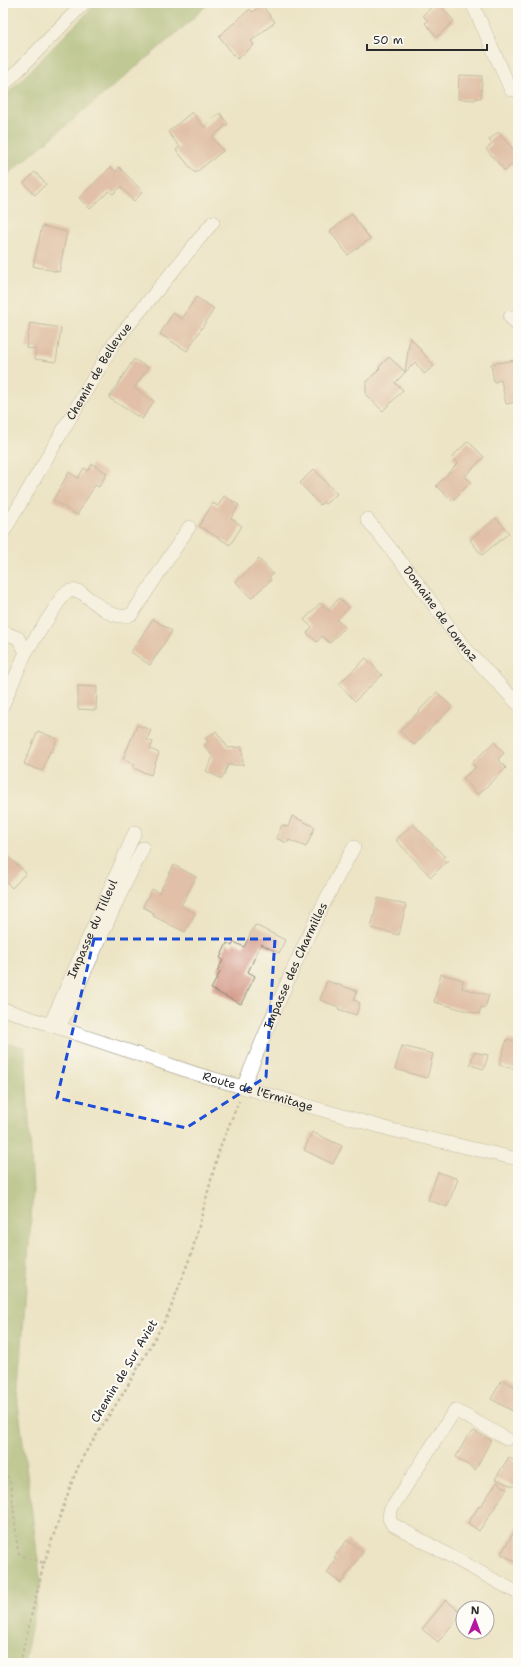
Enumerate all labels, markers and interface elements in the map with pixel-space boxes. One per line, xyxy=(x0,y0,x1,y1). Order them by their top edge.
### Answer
scale bar xyxy=(367,26,487,52)
text: 50 m xyxy=(373,32,403,48)
street label: Chemin de Bellevue xyxy=(63,319,136,423)
street label: Domaine de Lonnaz xyxy=(400,563,482,665)
street label: Impasse du Tilleul xyxy=(63,877,121,981)
street label: Impasse des Charmilles xyxy=(260,900,331,1032)
street label: Route de l'Ermitage xyxy=(201,1068,315,1115)
street label: Chemin de Sur Aviet xyxy=(87,1317,161,1425)
north arrow xyxy=(455,1600,495,1640)
text: N xyxy=(471,1603,480,1618)

